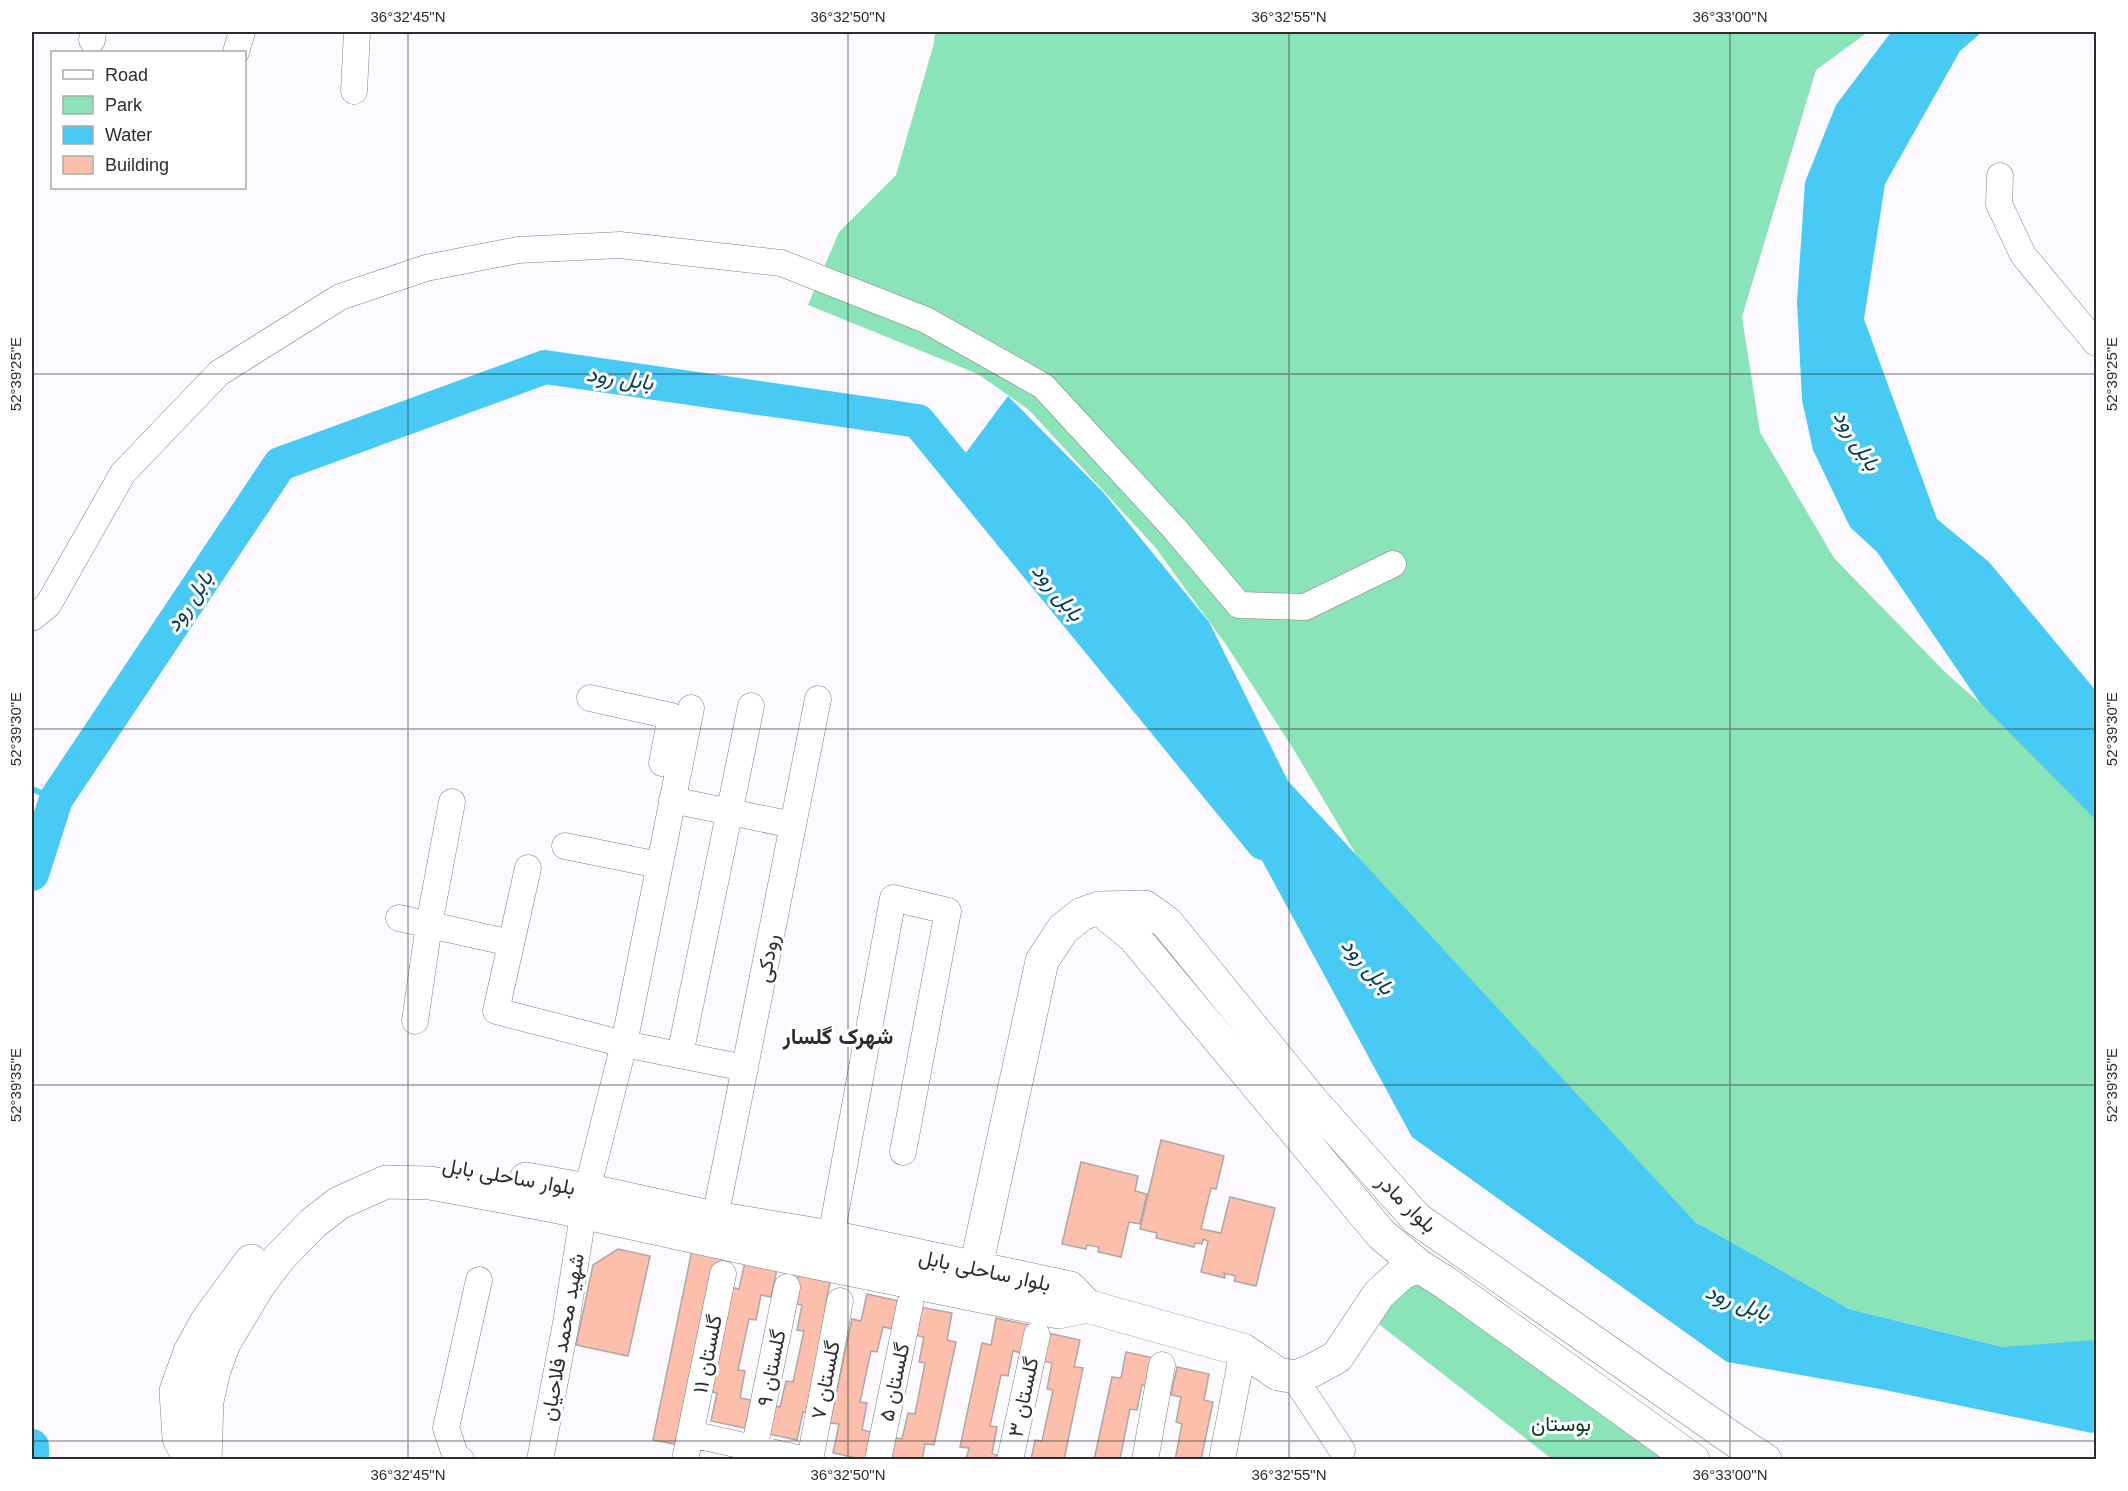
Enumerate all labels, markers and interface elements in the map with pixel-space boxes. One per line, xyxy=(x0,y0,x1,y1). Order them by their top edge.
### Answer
text: 36°32'45"N xyxy=(370,8,446,25)
text: 36°32'50"N xyxy=(810,8,886,25)
text: 36°32'55"N xyxy=(1251,8,1327,25)
text: 36°33'00"N xyxy=(1692,8,1768,25)
legend xyxy=(51,51,246,189)
text: Road xyxy=(105,65,148,85)
text: Park xyxy=(105,95,143,115)
text: Water xyxy=(105,125,152,145)
text: Building xyxy=(105,155,169,175)
text: 52°39'25"E xyxy=(7,337,24,411)
text: 52°39'25"E xyxy=(2103,337,2120,411)
water label: بابل رود xyxy=(585,361,655,396)
water label: بابل رود xyxy=(1828,405,1886,476)
water label: بابل رود xyxy=(1026,558,1089,627)
water label: بابل رود xyxy=(160,566,219,636)
text: 52°39'30"E xyxy=(7,692,24,766)
text: 52°39'30"E xyxy=(2103,692,2120,766)
street label: رودکی xyxy=(751,932,785,985)
water label: بابل رود xyxy=(1336,932,1400,1001)
district label: شهرک گلسار xyxy=(782,1024,893,1050)
text: 52°39'35"E xyxy=(7,1048,24,1122)
text: 52°39'35"E xyxy=(2103,1048,2120,1122)
street label: بلوار ساحلی بابل xyxy=(441,1153,577,1201)
street label: بلوار مادر xyxy=(1370,1168,1442,1238)
street label: بلوار ساحلی بابل xyxy=(916,1245,1053,1297)
street label: شهید محمد فلاحیان xyxy=(536,1251,590,1423)
water label: بابل رود xyxy=(1702,1278,1774,1327)
street label: گلستان ۱۱ xyxy=(688,1313,727,1395)
street label: گلستان ۹ xyxy=(752,1328,791,1408)
street label: گلستان ۷ xyxy=(806,1339,845,1421)
street label: گلستان ۵ xyxy=(874,1341,915,1424)
street label: گلستان ۳ xyxy=(1003,1355,1044,1439)
park label: بوستان xyxy=(1531,1412,1591,1437)
text: 36°32'45"N xyxy=(370,1466,446,1483)
text: 36°32'50"N xyxy=(810,1466,886,1483)
text: 36°32'55"N xyxy=(1251,1466,1327,1483)
text: 36°33'00"N xyxy=(1692,1466,1768,1483)

